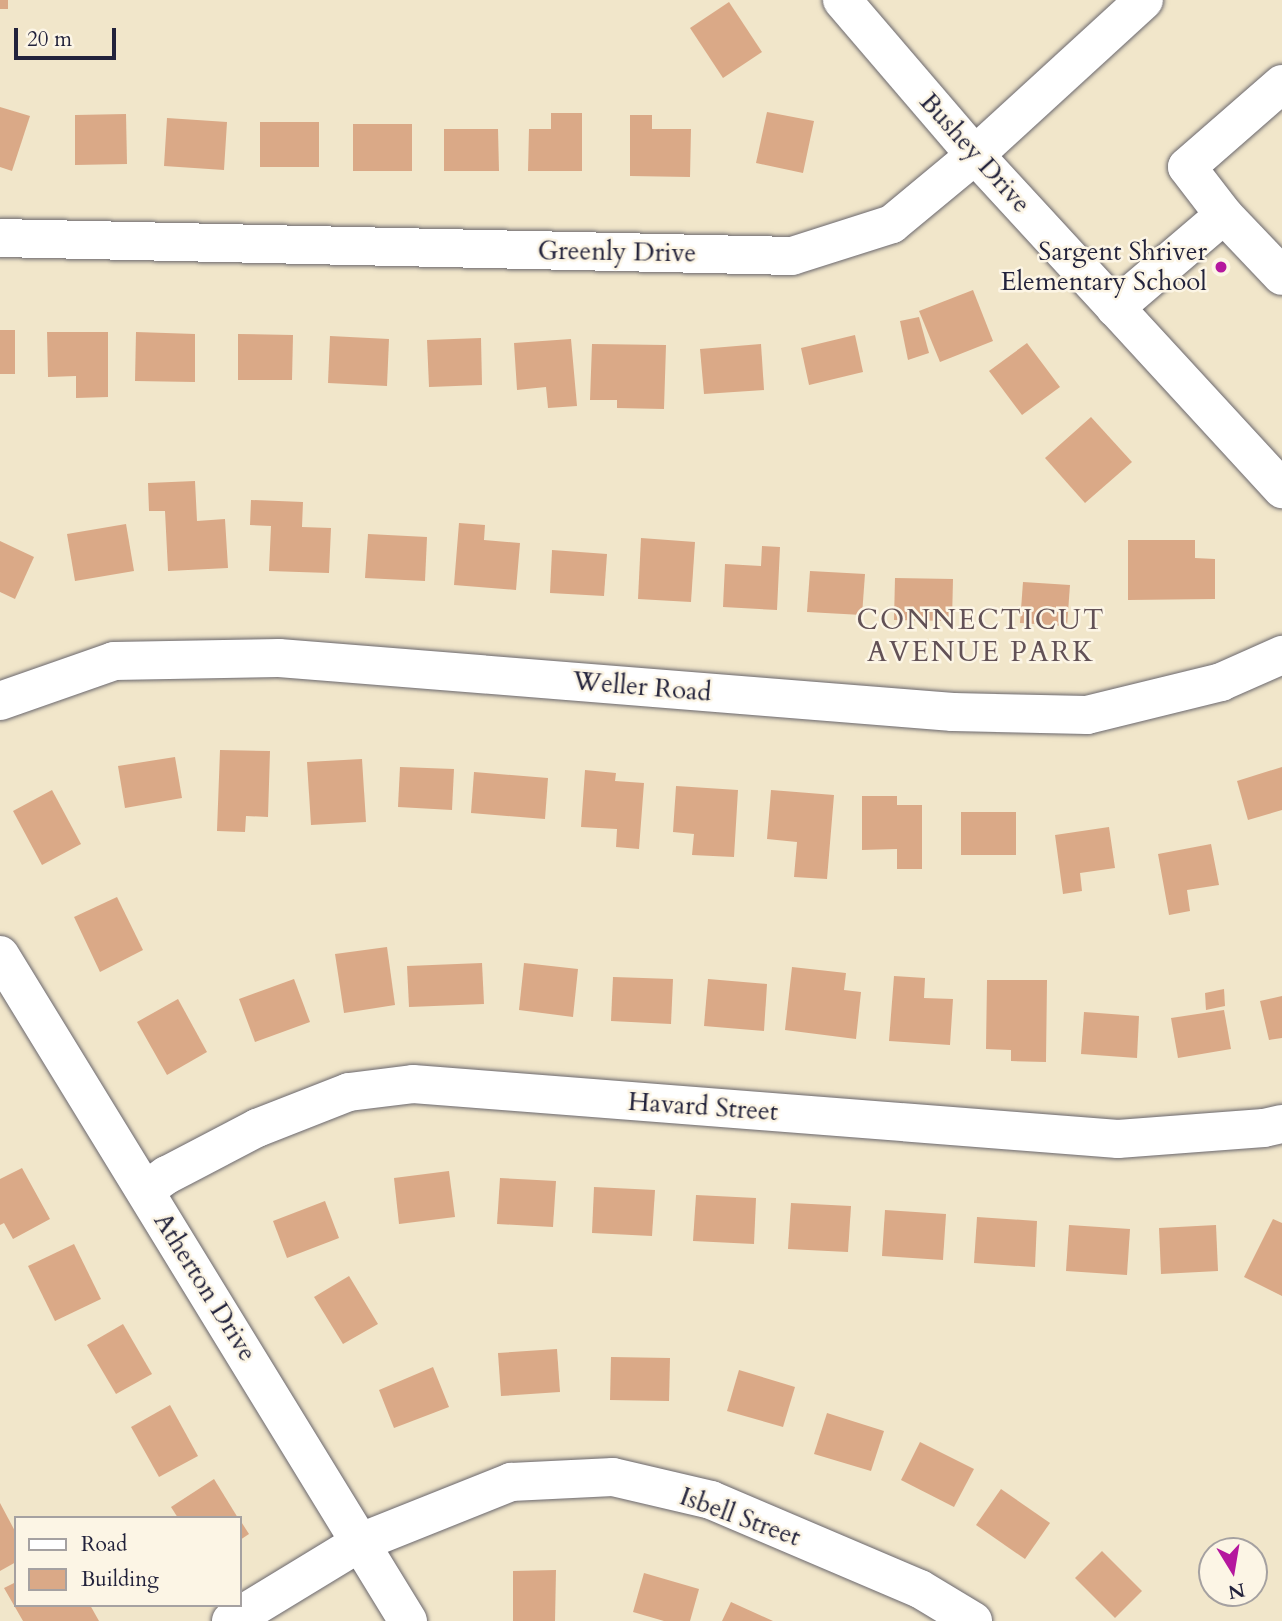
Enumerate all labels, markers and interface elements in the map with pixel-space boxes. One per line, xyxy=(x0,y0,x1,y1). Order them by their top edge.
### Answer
scale bar xyxy=(18,14,119,58)
text: 20 m xyxy=(27,25,72,54)
street label: Bushey Drive xyxy=(913,87,1037,219)
street label: Greenly Drive xyxy=(537,235,697,269)
place label: Sargent Shriver Elementary School xyxy=(1000,236,1207,298)
marker: Sargent Shriver Elementary School xyxy=(1213,259,1229,275)
district label: CONNECTICUT AVENUE PARK xyxy=(858,603,1104,669)
street label: Weller Road xyxy=(571,665,713,709)
street label: Havard Street xyxy=(627,1086,779,1128)
street label: Atherton Drive xyxy=(147,1207,263,1367)
street label: Isbell Street xyxy=(675,1481,805,1553)
legend xyxy=(14,1516,242,1607)
text: Road xyxy=(81,1530,127,1559)
north arrow xyxy=(1198,1537,1268,1607)
text: Building xyxy=(81,1565,159,1594)
text: N xyxy=(1226,1576,1247,1605)

